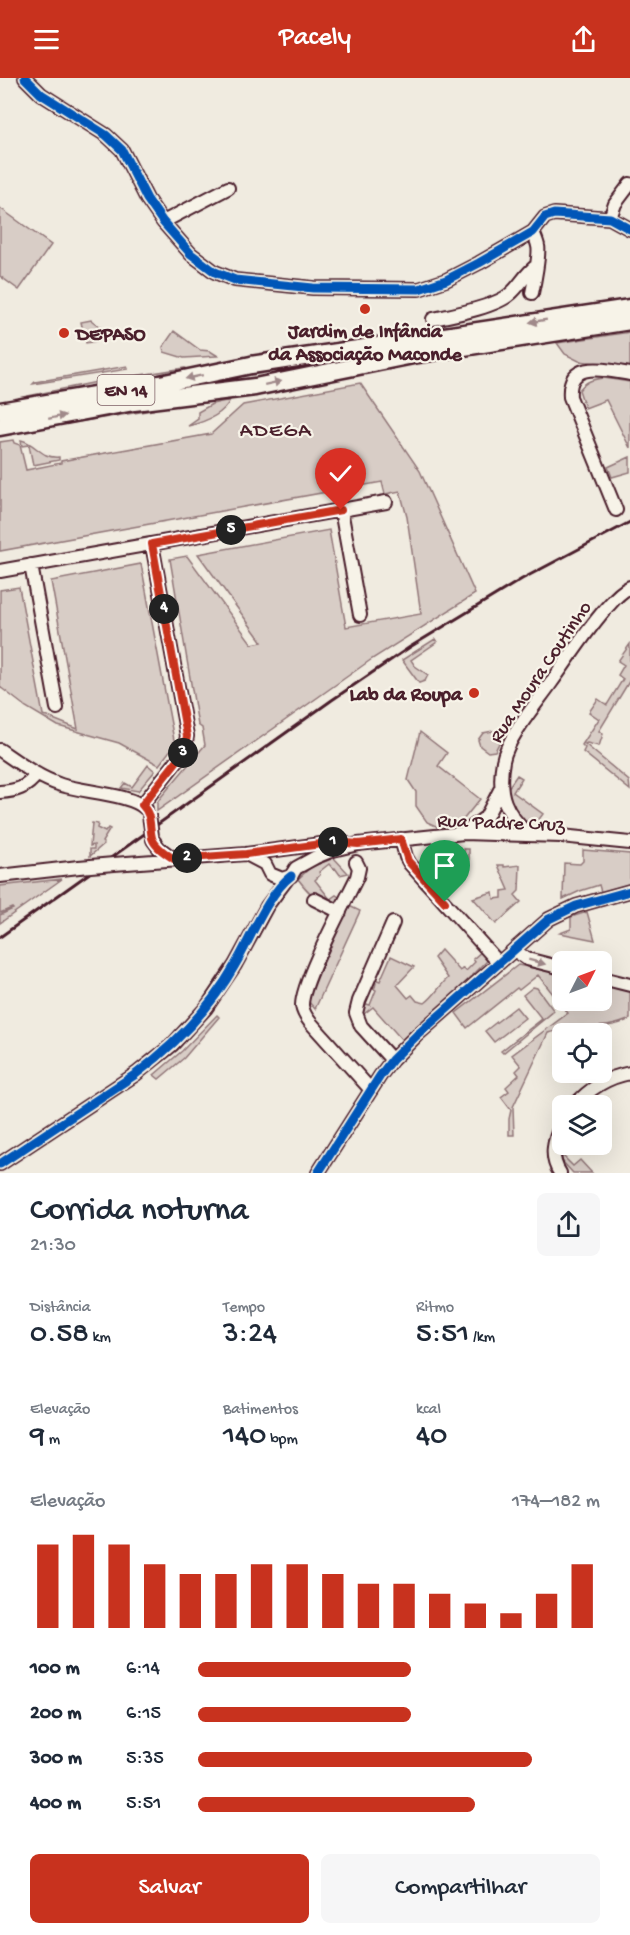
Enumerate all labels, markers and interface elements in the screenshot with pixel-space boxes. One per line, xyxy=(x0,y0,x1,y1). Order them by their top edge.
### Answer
icon: menu xyxy=(30,23,63,56)
text: Pacely xyxy=(279,23,351,55)
icon: share xyxy=(567,23,600,56)
marker: Jardim de Infância da Associação Maconde xyxy=(358,302,372,316)
one-way arrow xyxy=(528,317,547,326)
place label: Jardim de Infância da Associação Maconde xyxy=(268,322,462,368)
place label: DEPASO xyxy=(74,325,146,348)
marker: DEPASO xyxy=(57,326,71,340)
one-way arrow xyxy=(184,373,203,382)
road number: EN 14 xyxy=(98,375,154,405)
one-way arrow xyxy=(264,378,283,388)
one-way arrow xyxy=(48,411,67,421)
district label: ADEGA xyxy=(240,420,312,445)
pin xyxy=(315,448,366,510)
icon: check xyxy=(324,457,357,490)
pin: 5 xyxy=(216,515,246,545)
text: 5 xyxy=(227,520,235,539)
pin: 4 xyxy=(149,594,179,624)
street label: Rua Moura Coutinho xyxy=(486,598,598,748)
text: 4 xyxy=(160,599,168,618)
place label: Lab da Roupa xyxy=(350,685,463,708)
marker: Lab da Roupa xyxy=(467,686,481,700)
pin: 3 xyxy=(168,738,198,768)
text: 3 xyxy=(179,743,187,762)
street label: Rua Padre Cruz xyxy=(437,811,566,838)
pin: 1 xyxy=(318,827,348,857)
text: 1 xyxy=(330,832,336,851)
pin xyxy=(419,840,470,902)
pin: 2 xyxy=(172,843,202,873)
text: 2 xyxy=(183,848,191,867)
icon: arrive xyxy=(428,849,461,882)
north arrow xyxy=(552,951,612,1011)
map controls xyxy=(552,951,612,1155)
one-way arrow xyxy=(528,957,546,967)
button: locate xyxy=(552,1023,612,1083)
button: layers xyxy=(552,1095,612,1155)
text: Corrida noturna xyxy=(30,1193,248,1231)
button: share xyxy=(537,1193,600,1256)
text: 21:30 xyxy=(30,1235,76,1258)
text: Distância xyxy=(30,1299,91,1318)
text: Tempo xyxy=(223,1299,265,1318)
text: Ritmo xyxy=(416,1299,454,1318)
text: 0.58 xyxy=(30,1318,89,1353)
text: 3:24 xyxy=(223,1318,277,1353)
text: 5:51 xyxy=(416,1318,469,1353)
text: km xyxy=(89,1329,111,1348)
text: /km xyxy=(469,1329,495,1348)
text: Elevação xyxy=(30,1401,90,1420)
text: Batimentos xyxy=(223,1401,298,1420)
text: kcal xyxy=(416,1401,441,1420)
text: 9 xyxy=(30,1420,45,1455)
text: 140 xyxy=(223,1420,266,1455)
text: 40 xyxy=(416,1420,447,1455)
text: m xyxy=(45,1431,60,1450)
text: bpm xyxy=(266,1431,298,1450)
text: Elevação xyxy=(30,1491,105,1514)
text: 174–182 m xyxy=(512,1491,600,1514)
text: 100 m xyxy=(30,1658,80,1681)
text: 6:14 xyxy=(126,1658,160,1681)
text: 200 m xyxy=(30,1703,81,1726)
text: 6:15 xyxy=(126,1703,161,1726)
text: 300 m xyxy=(30,1748,82,1771)
text: 5:35 xyxy=(126,1748,164,1771)
text: 400 m xyxy=(30,1793,81,1816)
text: 5:51 xyxy=(126,1793,161,1816)
button: Salvar xyxy=(30,1854,309,1923)
button: Compartilhar xyxy=(321,1854,600,1923)

